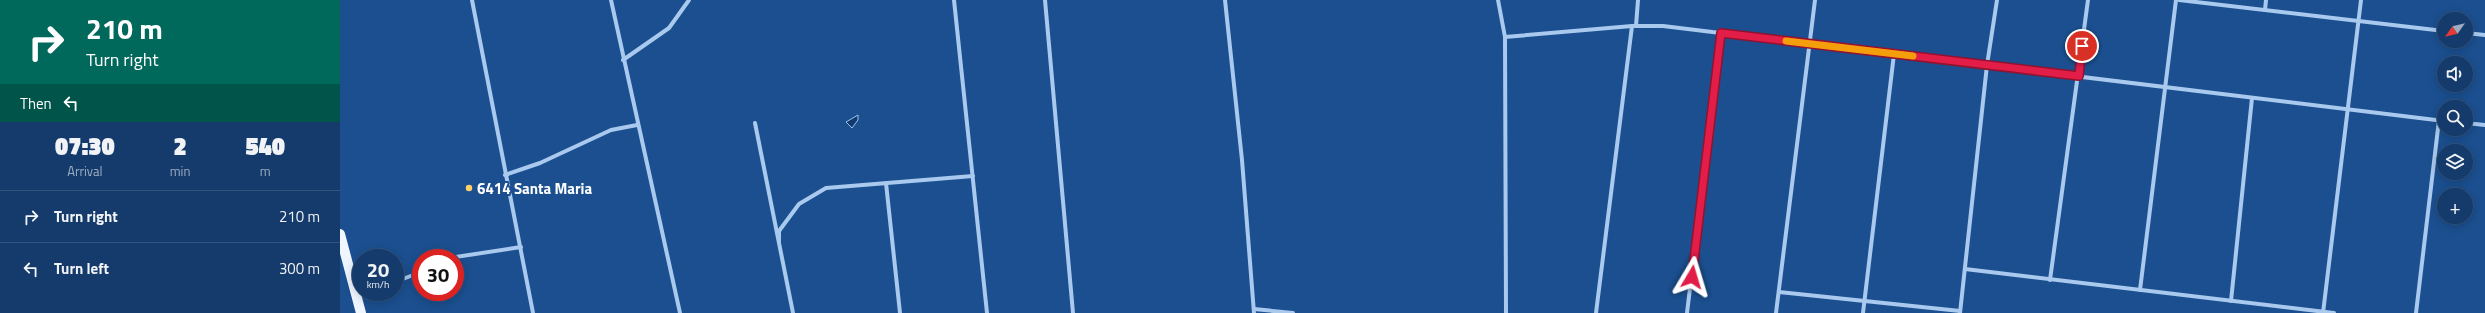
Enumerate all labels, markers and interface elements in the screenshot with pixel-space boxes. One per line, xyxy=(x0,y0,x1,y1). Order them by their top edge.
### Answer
text: 210 m xyxy=(86,7,163,50)
north arrow xyxy=(2437,12,2473,48)
map controls xyxy=(2437,12,2473,224)
icon: right xyxy=(20,16,72,68)
pin xyxy=(2065,29,2099,63)
icon: arrive xyxy=(2071,35,2093,57)
text: Turn right xyxy=(86,46,159,73)
button: sound xyxy=(2437,56,2473,92)
text: Then xyxy=(20,92,52,115)
icon: left xyxy=(60,92,82,114)
button: search xyxy=(2437,100,2473,136)
text: 07:30 xyxy=(55,128,115,164)
text: 2 xyxy=(173,128,187,164)
text: 540 xyxy=(245,128,285,164)
button: layers xyxy=(2437,144,2473,180)
text: Arrival xyxy=(67,161,102,181)
text: min xyxy=(170,161,190,181)
text: m xyxy=(260,161,271,181)
place label: 6414 Santa Maria xyxy=(477,177,592,200)
marker: 6414 Santa Maria xyxy=(464,183,474,193)
button: + xyxy=(2437,188,2473,224)
text: Turn right xyxy=(54,205,118,228)
text: 210 m xyxy=(279,205,320,228)
icon: right xyxy=(20,206,42,228)
speed limit sign: 30 xyxy=(412,249,464,301)
text: 20 xyxy=(367,254,389,285)
position arrow xyxy=(1671,256,1713,298)
text: Turn left xyxy=(54,257,109,280)
text: 300 m xyxy=(279,257,320,280)
icon: left xyxy=(20,258,42,280)
text: km/h xyxy=(367,277,389,292)

